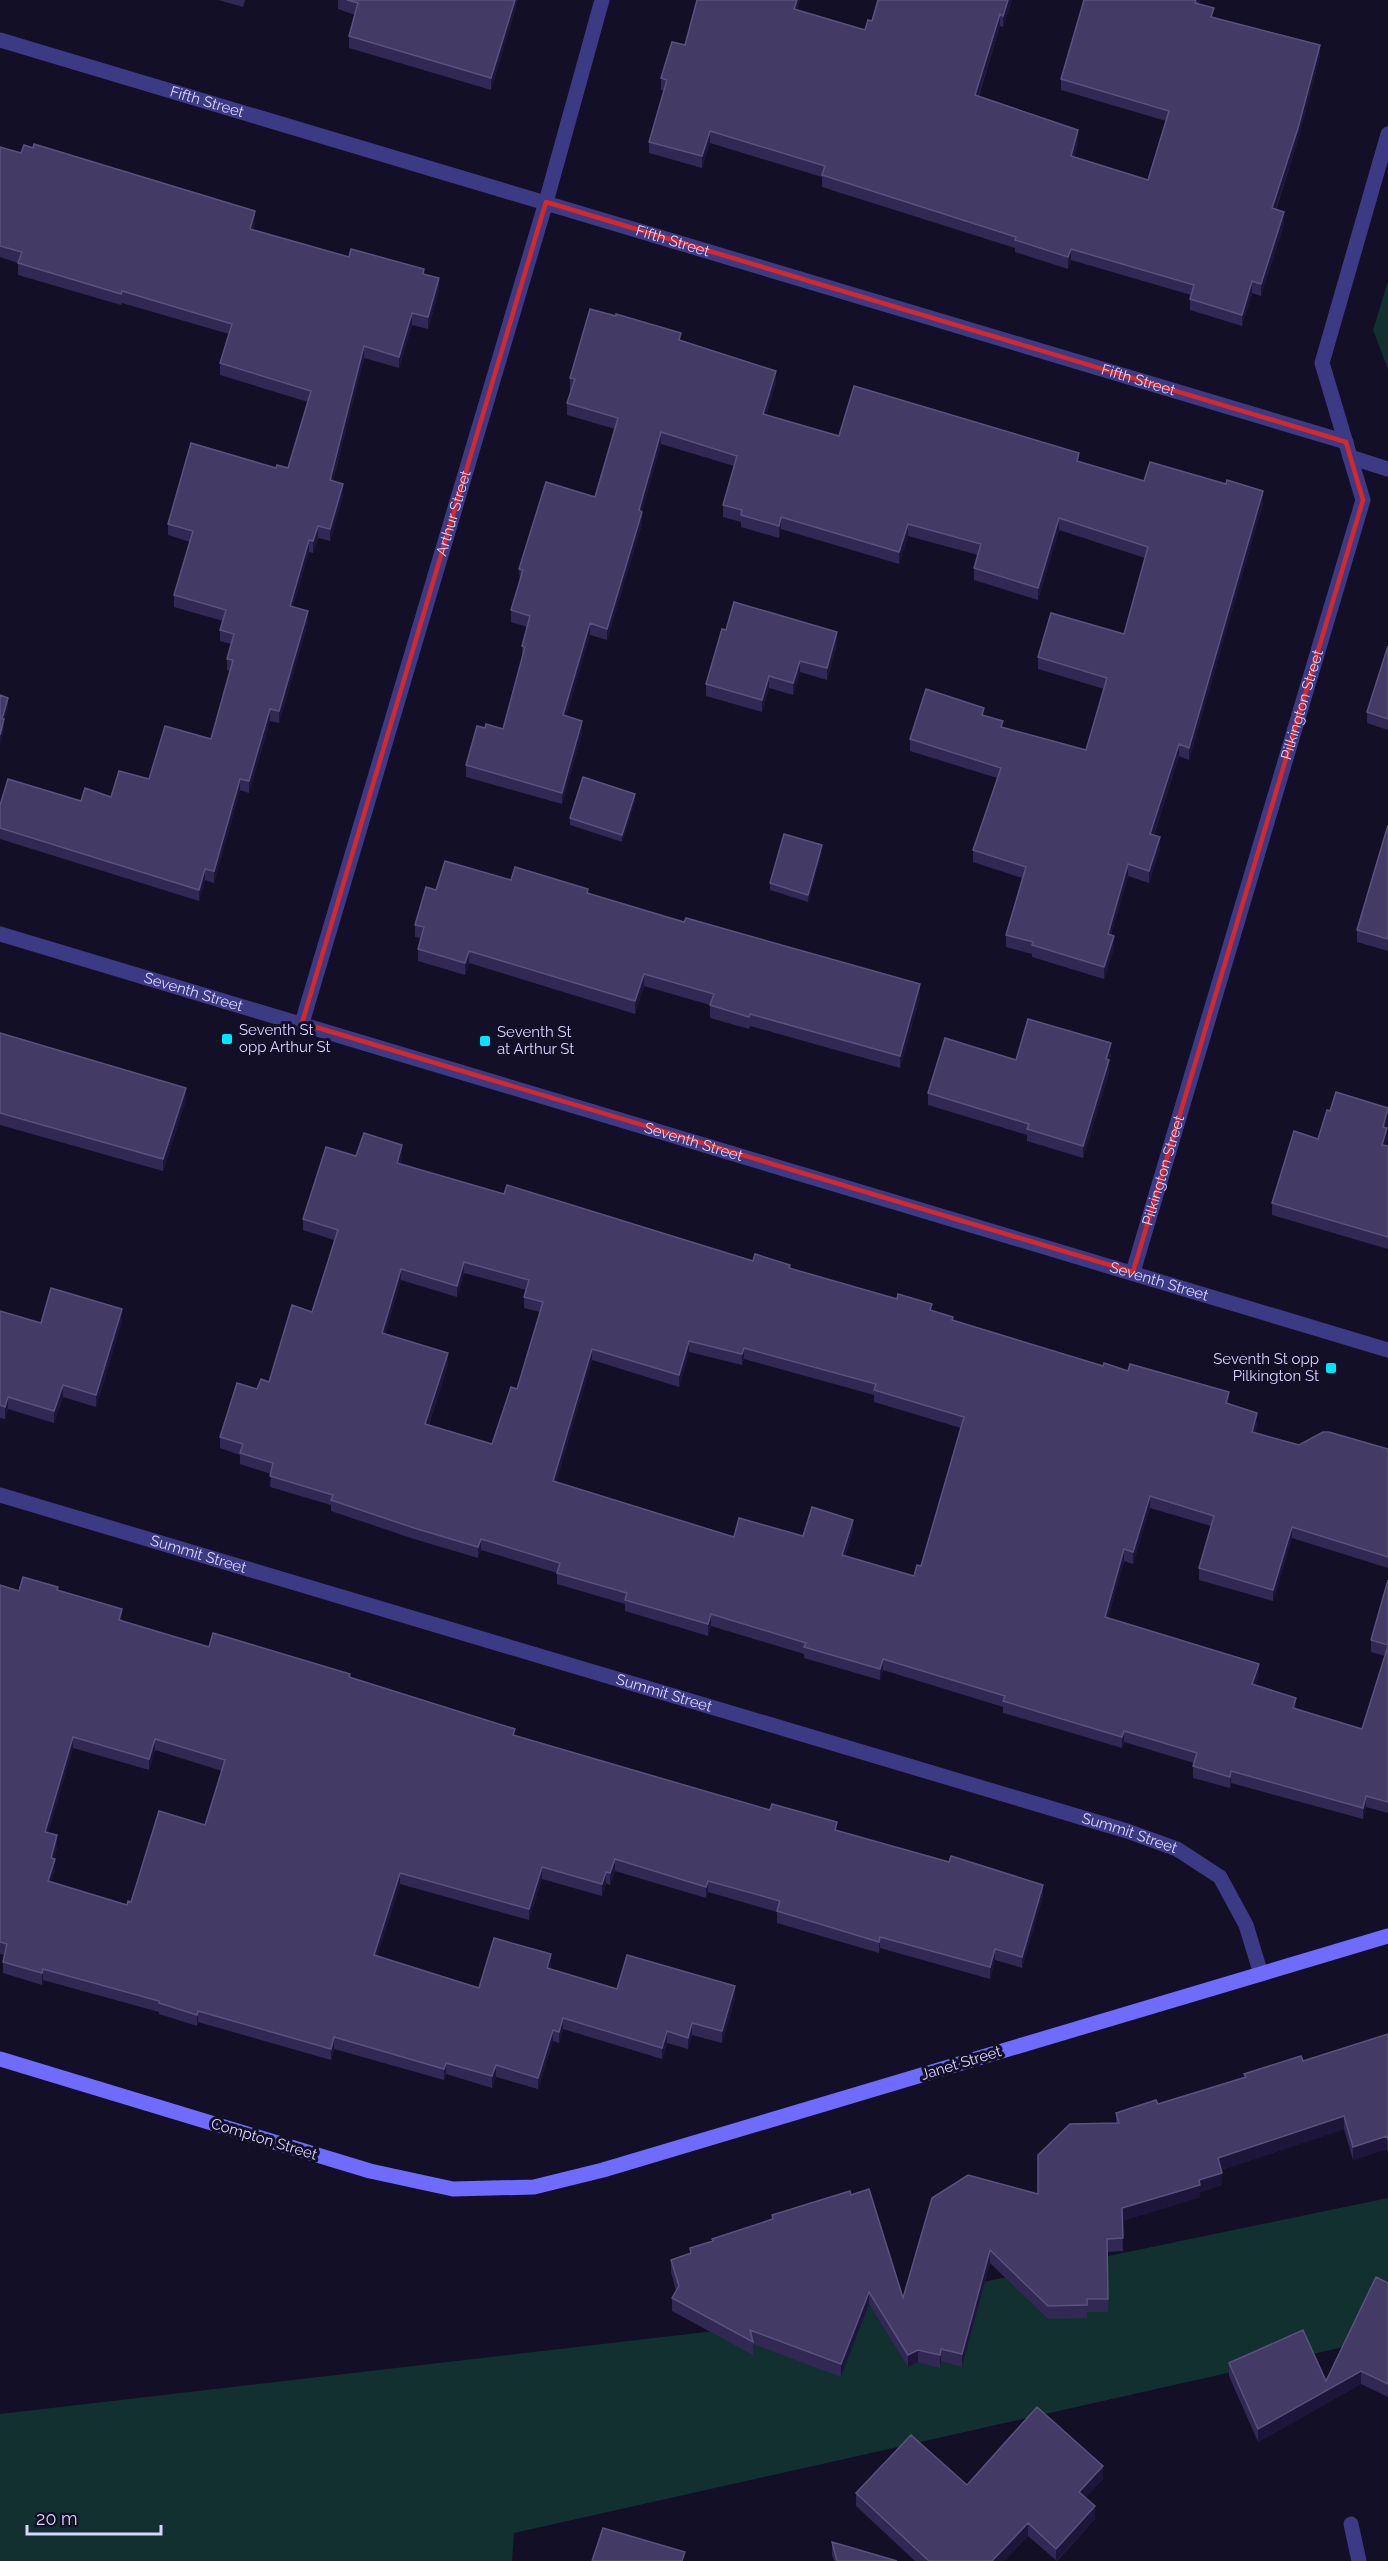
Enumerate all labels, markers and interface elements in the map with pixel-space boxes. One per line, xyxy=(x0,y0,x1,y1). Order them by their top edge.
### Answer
street label: Fifth Street xyxy=(168,82,246,121)
street label: Fifth Street xyxy=(633,221,712,260)
street label: Fifth Street xyxy=(1099,360,1177,400)
street label: Arthur Street xyxy=(432,468,475,558)
street label: Pilkington Street xyxy=(1277,647,1327,762)
street label: Seventh Street xyxy=(142,969,245,1015)
place label: Seventh St opp Arthur St xyxy=(239,1021,331,1056)
place label: Seventh St at Arthur St xyxy=(497,1023,574,1058)
marker: Seventh St opp Arthur St xyxy=(220,1032,234,1046)
marker: Seventh St at Arthur St xyxy=(478,1034,492,1048)
street label: Pilkington Street xyxy=(1138,1113,1188,1228)
street label: Seventh Street xyxy=(642,1119,745,1165)
street label: Seventh Street xyxy=(1108,1258,1211,1305)
place label: Seventh St opp Pilkington St xyxy=(1213,1350,1319,1385)
marker: Seventh St opp Pilkington St xyxy=(1324,1361,1338,1375)
street label: Summit Street xyxy=(148,1531,249,1577)
street label: Summit Street xyxy=(614,1670,714,1716)
street label: Summit Street xyxy=(1080,1809,1180,1857)
street label: Janet Street xyxy=(919,2042,1003,2084)
street label: Compton Street xyxy=(209,2114,319,2164)
scale bar xyxy=(27,2498,160,2536)
text: 20 m xyxy=(36,2508,78,2529)

